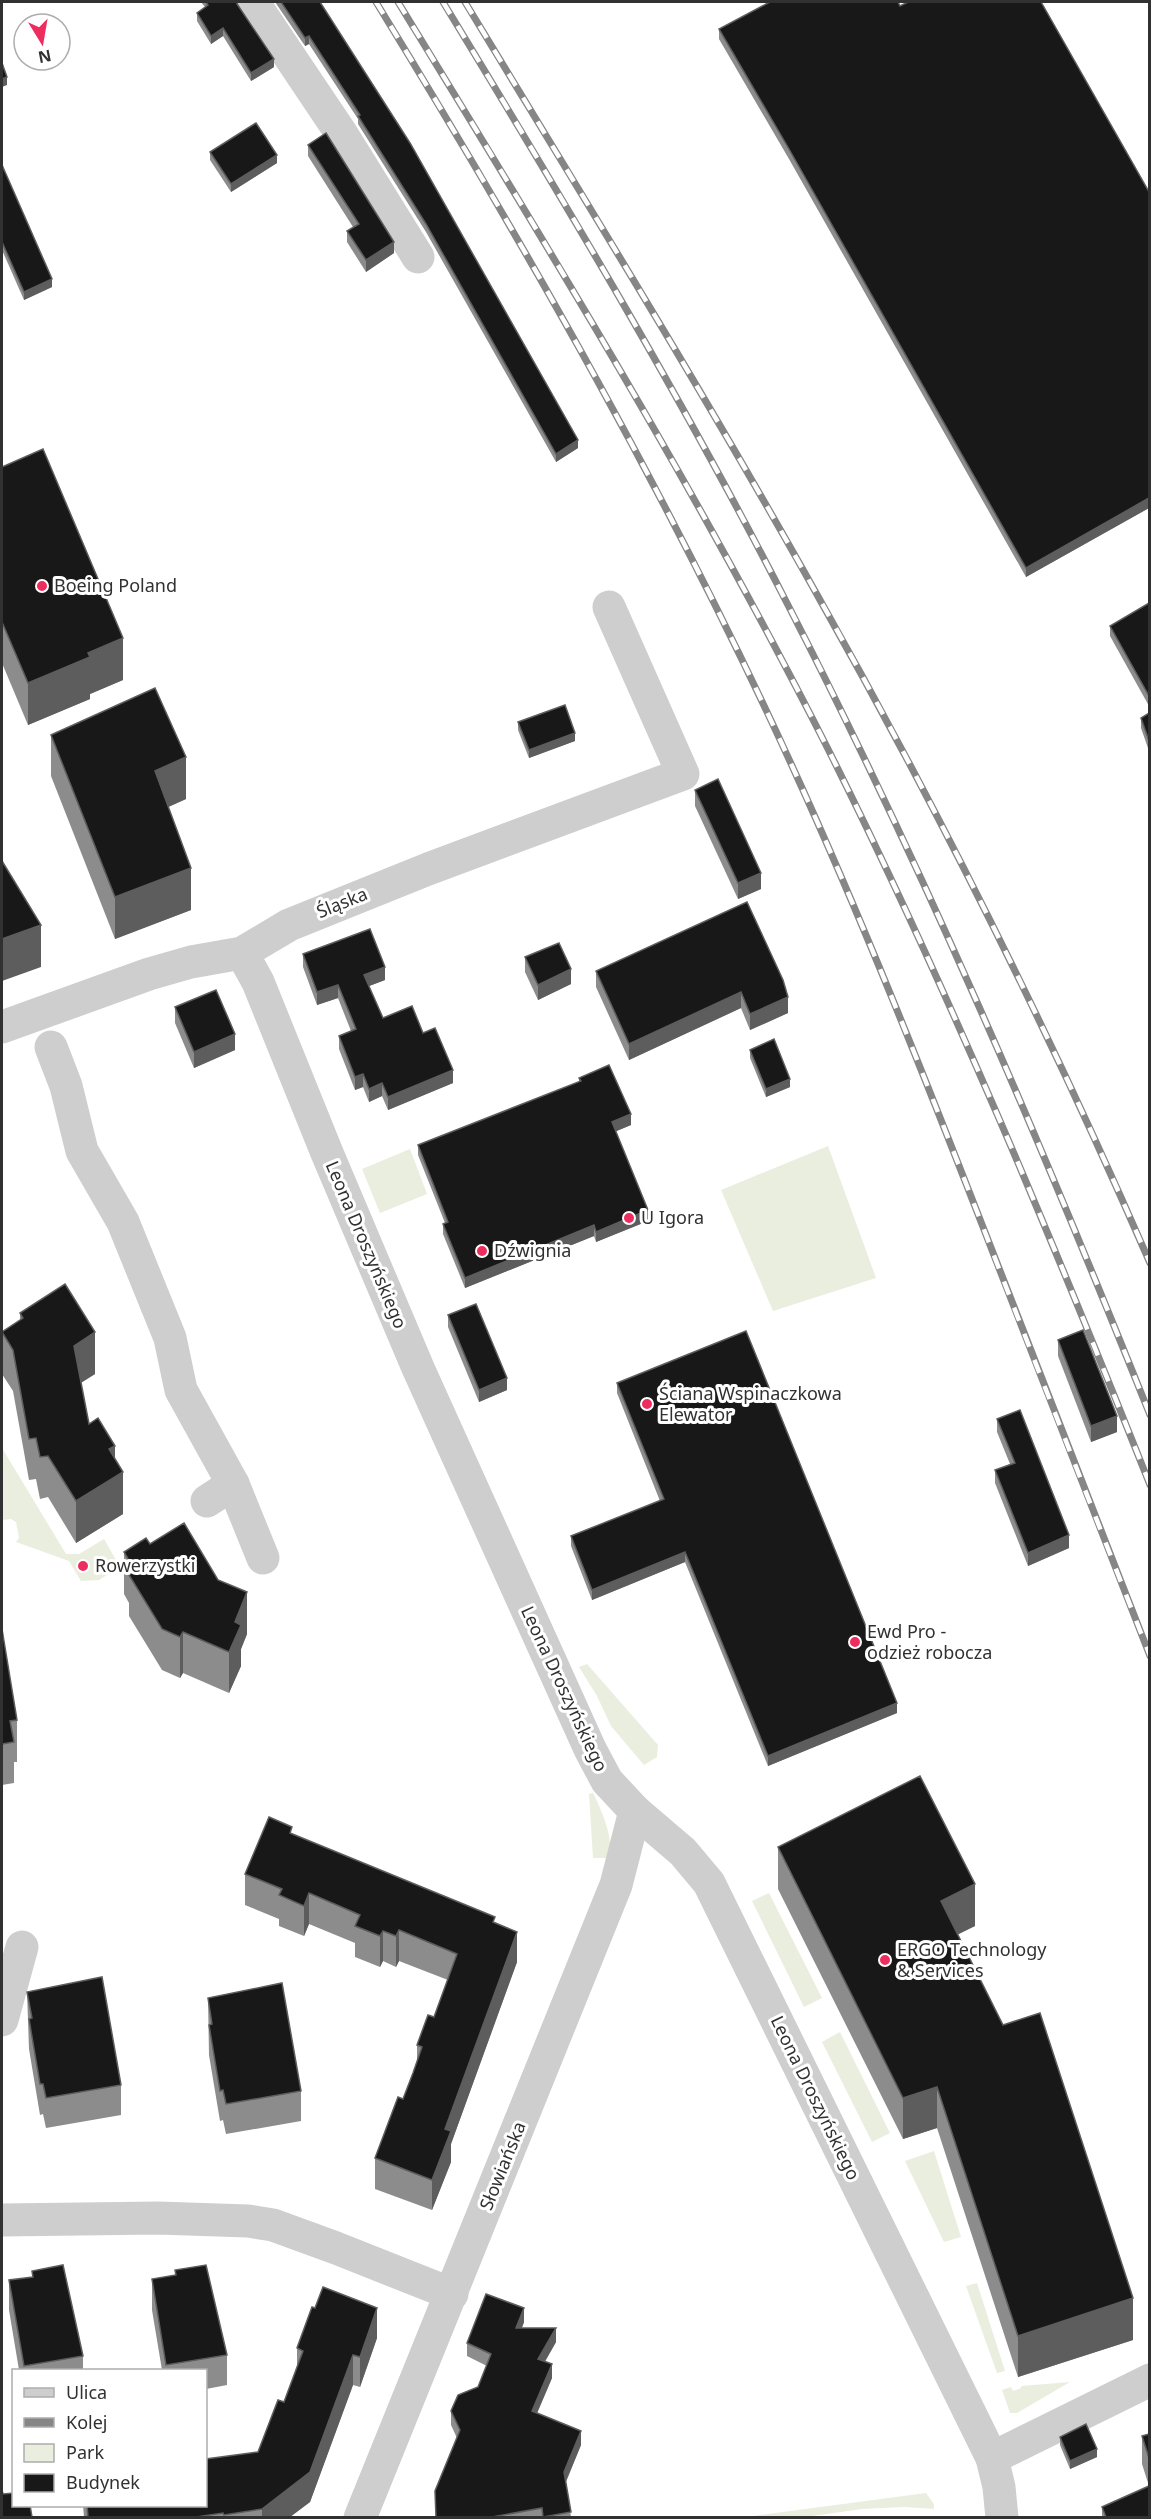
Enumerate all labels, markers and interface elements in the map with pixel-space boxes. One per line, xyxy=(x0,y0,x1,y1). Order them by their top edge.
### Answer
north arrow xyxy=(12,12,72,72)
text: N xyxy=(36,45,53,69)
place label: Boeing Poland xyxy=(54,573,177,597)
marker: Boeing Poland xyxy=(35,579,49,593)
street label: Śląska xyxy=(313,881,371,923)
street label: Leona Droszyńskiego xyxy=(321,1157,413,1332)
place label: U Igora xyxy=(641,1205,704,1229)
marker: U Igora xyxy=(622,1211,636,1225)
place label: Dźwignia xyxy=(494,1238,571,1262)
marker: Dźwignia xyxy=(475,1244,489,1258)
place label: Ściana Wspinaczkowa Elewator xyxy=(659,1381,842,1426)
marker: Ściana Wspinaczkowa Elewator xyxy=(640,1397,654,1411)
place label: Rowerzystki xyxy=(95,1553,195,1577)
marker: Rowerzystki xyxy=(76,1559,90,1573)
street label: Leona Droszyńskiego xyxy=(516,1602,614,1775)
place label: Ewd Pro - odzież robocza xyxy=(867,1619,992,1664)
marker: Ewd Pro - odzież robocza xyxy=(848,1635,862,1649)
place label: ERGO Technology & Services xyxy=(897,1937,1047,1982)
marker: ERGO Technology & Services xyxy=(878,1953,892,1967)
street label: Leona Droszyńskiego xyxy=(766,2011,866,2184)
street label: Słowiańska xyxy=(473,2118,531,2213)
legend xyxy=(12,2369,207,2507)
text: Ulica xyxy=(66,2380,107,2404)
text: Kolej xyxy=(66,2410,107,2434)
text: Park xyxy=(66,2440,104,2464)
text: Budynek xyxy=(66,2470,140,2494)

